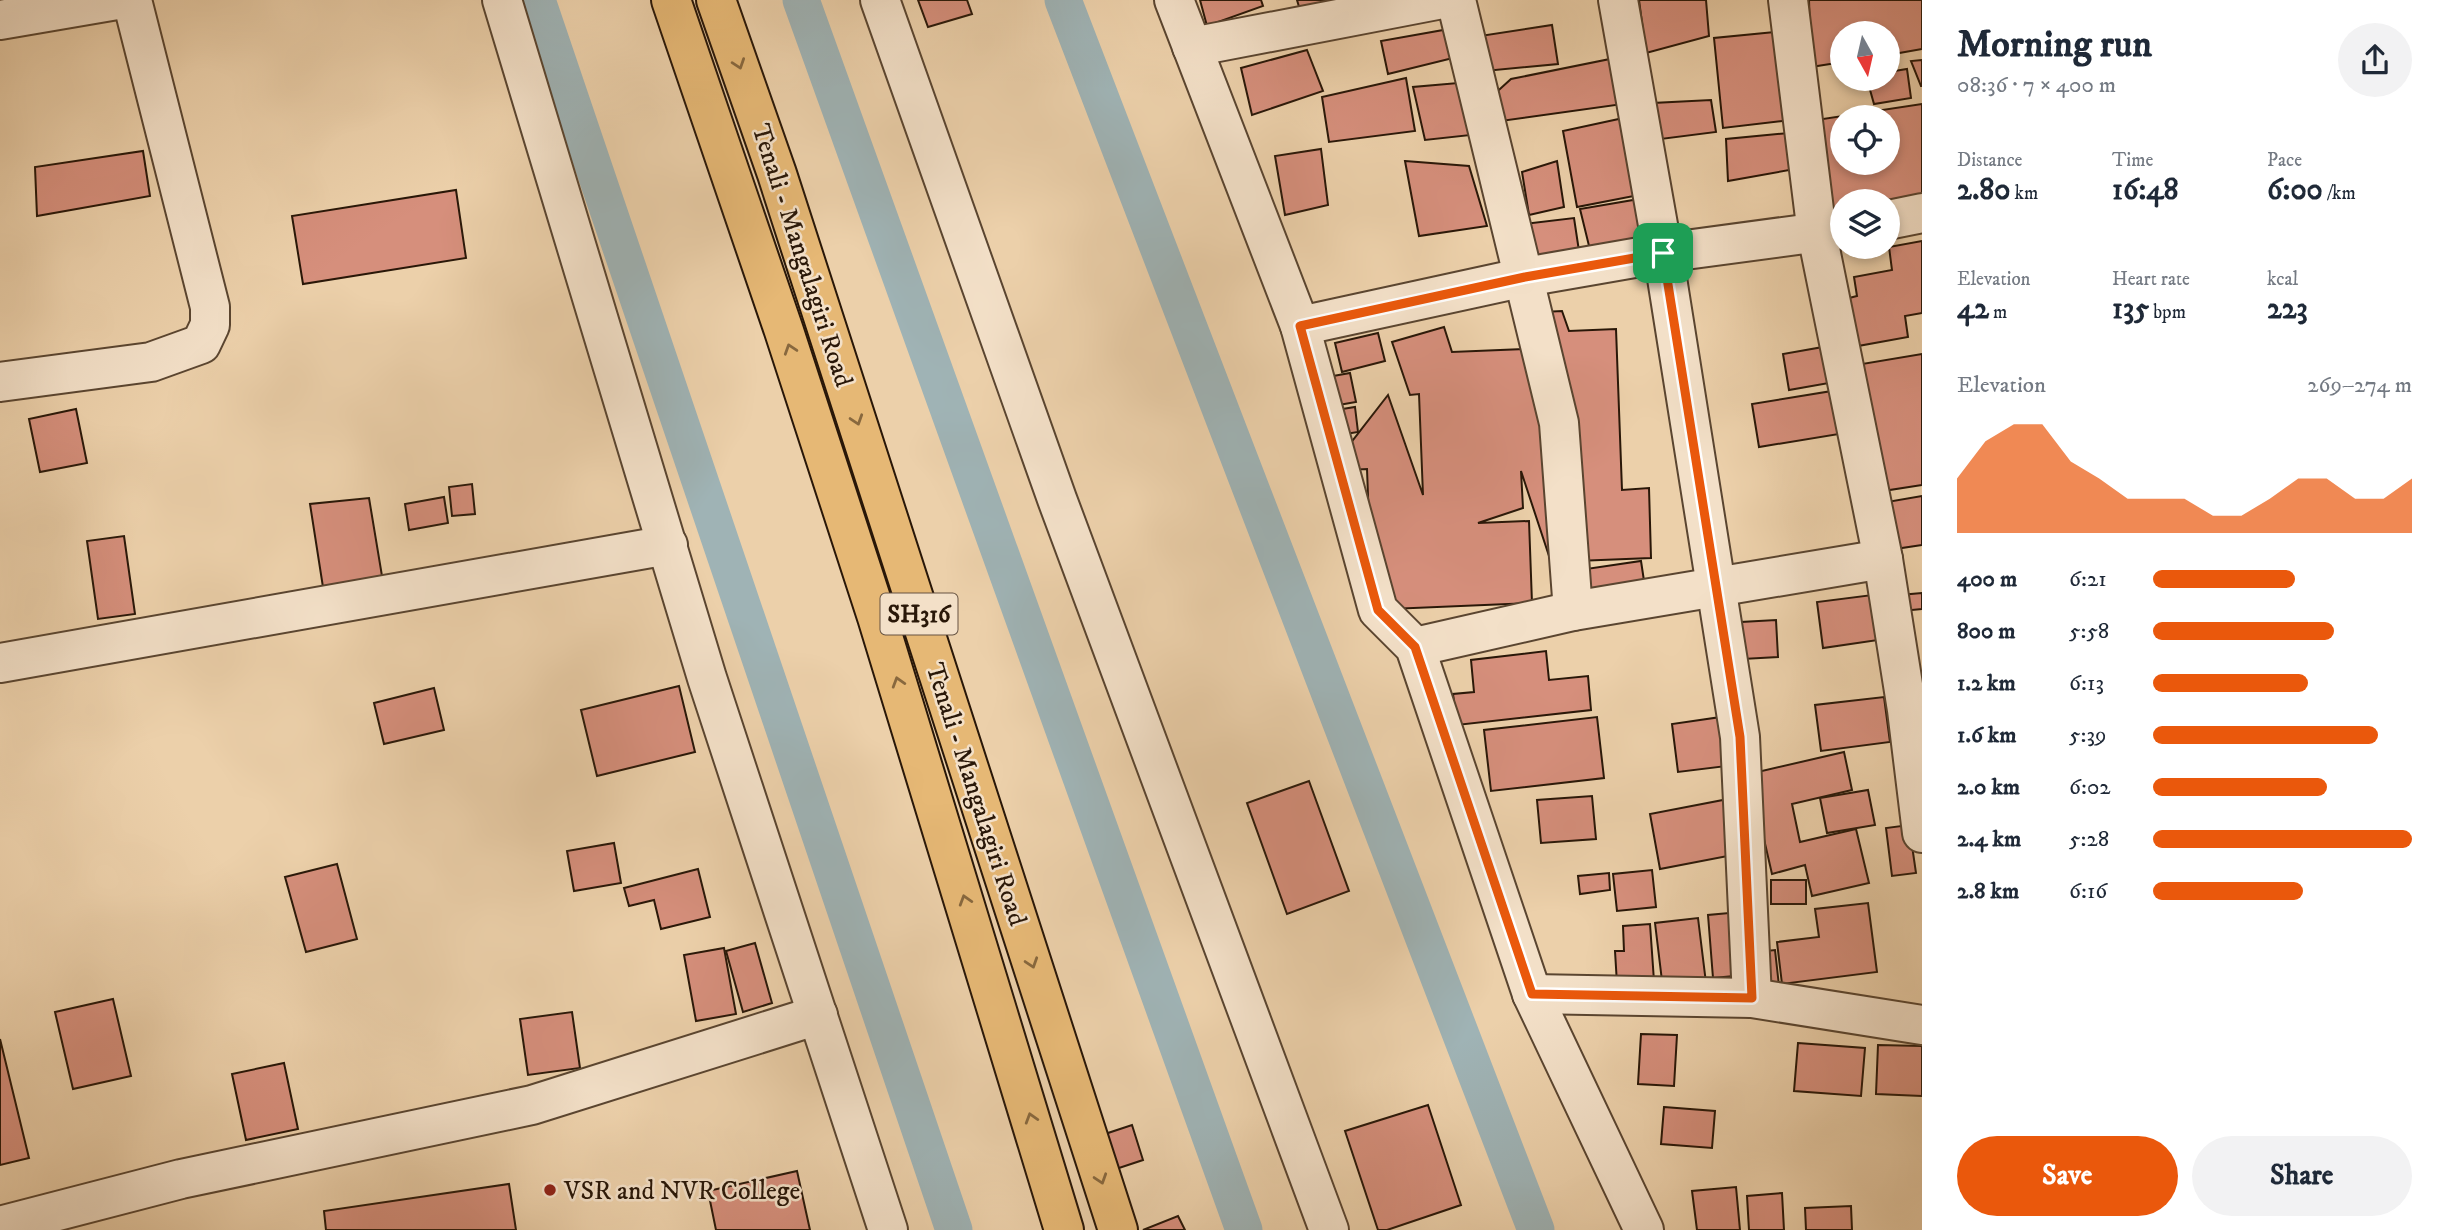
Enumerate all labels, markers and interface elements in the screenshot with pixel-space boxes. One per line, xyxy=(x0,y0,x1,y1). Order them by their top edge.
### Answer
north arrow xyxy=(1830,21,1900,91)
map controls xyxy=(1830,21,1900,259)
text: Morning run xyxy=(1957,21,2152,69)
button: share xyxy=(2338,23,2412,97)
one-way arrow xyxy=(731,58,745,70)
text: 08:36 · 7 × 400 m xyxy=(1957,71,2116,100)
button: locate xyxy=(1830,105,1900,175)
street label: Tenali - Mangalagiri Road xyxy=(743,120,860,391)
text: Distance xyxy=(1957,149,2022,172)
text: Time xyxy=(2112,149,2153,172)
text: Pace xyxy=(2267,149,2302,172)
text: 2.80 xyxy=(1957,172,2010,209)
text: 16:48 xyxy=(2112,172,2179,209)
text: 6:00 xyxy=(2267,172,2323,209)
text: km xyxy=(2010,182,2038,205)
text: /km xyxy=(2323,182,2356,205)
button: layers xyxy=(1830,189,1900,259)
pin xyxy=(1633,223,1693,283)
icon: arrive xyxy=(1644,234,1682,272)
text: Elevation xyxy=(1957,268,2031,291)
text: Heart rate xyxy=(2112,268,2190,291)
text: kcal xyxy=(2267,268,2298,291)
text: 42 xyxy=(1957,291,1989,328)
text: 135 xyxy=(2112,291,2149,328)
text: 223 xyxy=(2267,291,2308,328)
text: m xyxy=(1989,301,2007,324)
text: bpm xyxy=(2149,301,2186,324)
one-way arrow xyxy=(784,344,798,356)
text: Elevation xyxy=(1957,371,2046,400)
text: 269–274 m xyxy=(2307,371,2412,400)
one-way arrow xyxy=(848,413,863,425)
text: 400 m xyxy=(1957,565,2017,594)
text: 6:21 xyxy=(2069,565,2107,594)
road number: SH316 xyxy=(880,594,958,634)
text: 800 m xyxy=(1957,617,2015,646)
text: 5:58 xyxy=(2069,617,2109,646)
street label: Tenali - Mangalagiri Road xyxy=(917,659,1034,930)
text: 1.2 km xyxy=(1957,669,2016,698)
text: 6:13 xyxy=(2069,669,2104,698)
one-way arrow xyxy=(891,677,906,689)
text: 1.6 km xyxy=(1957,721,2016,750)
text: 5:39 xyxy=(2069,721,2107,750)
text: 2.0 km xyxy=(1957,773,2020,802)
text: 6:02 xyxy=(2069,773,2111,802)
text: 2.4 km xyxy=(1957,825,2021,854)
text: 5:28 xyxy=(2069,825,2109,854)
text: 2.8 km xyxy=(1957,877,2019,906)
text: 6:16 xyxy=(2069,877,2107,906)
one-way arrow xyxy=(959,894,974,906)
one-way arrow xyxy=(1023,956,1038,968)
one-way arrow xyxy=(1024,1112,1039,1124)
button: Save xyxy=(1957,1136,2178,1216)
button: Share xyxy=(2192,1136,2412,1216)
one-way arrow xyxy=(1093,1173,1108,1185)
place label: VSR and NVR College xyxy=(563,1175,800,1208)
marker: VSR and NVR College xyxy=(542,1182,558,1198)

